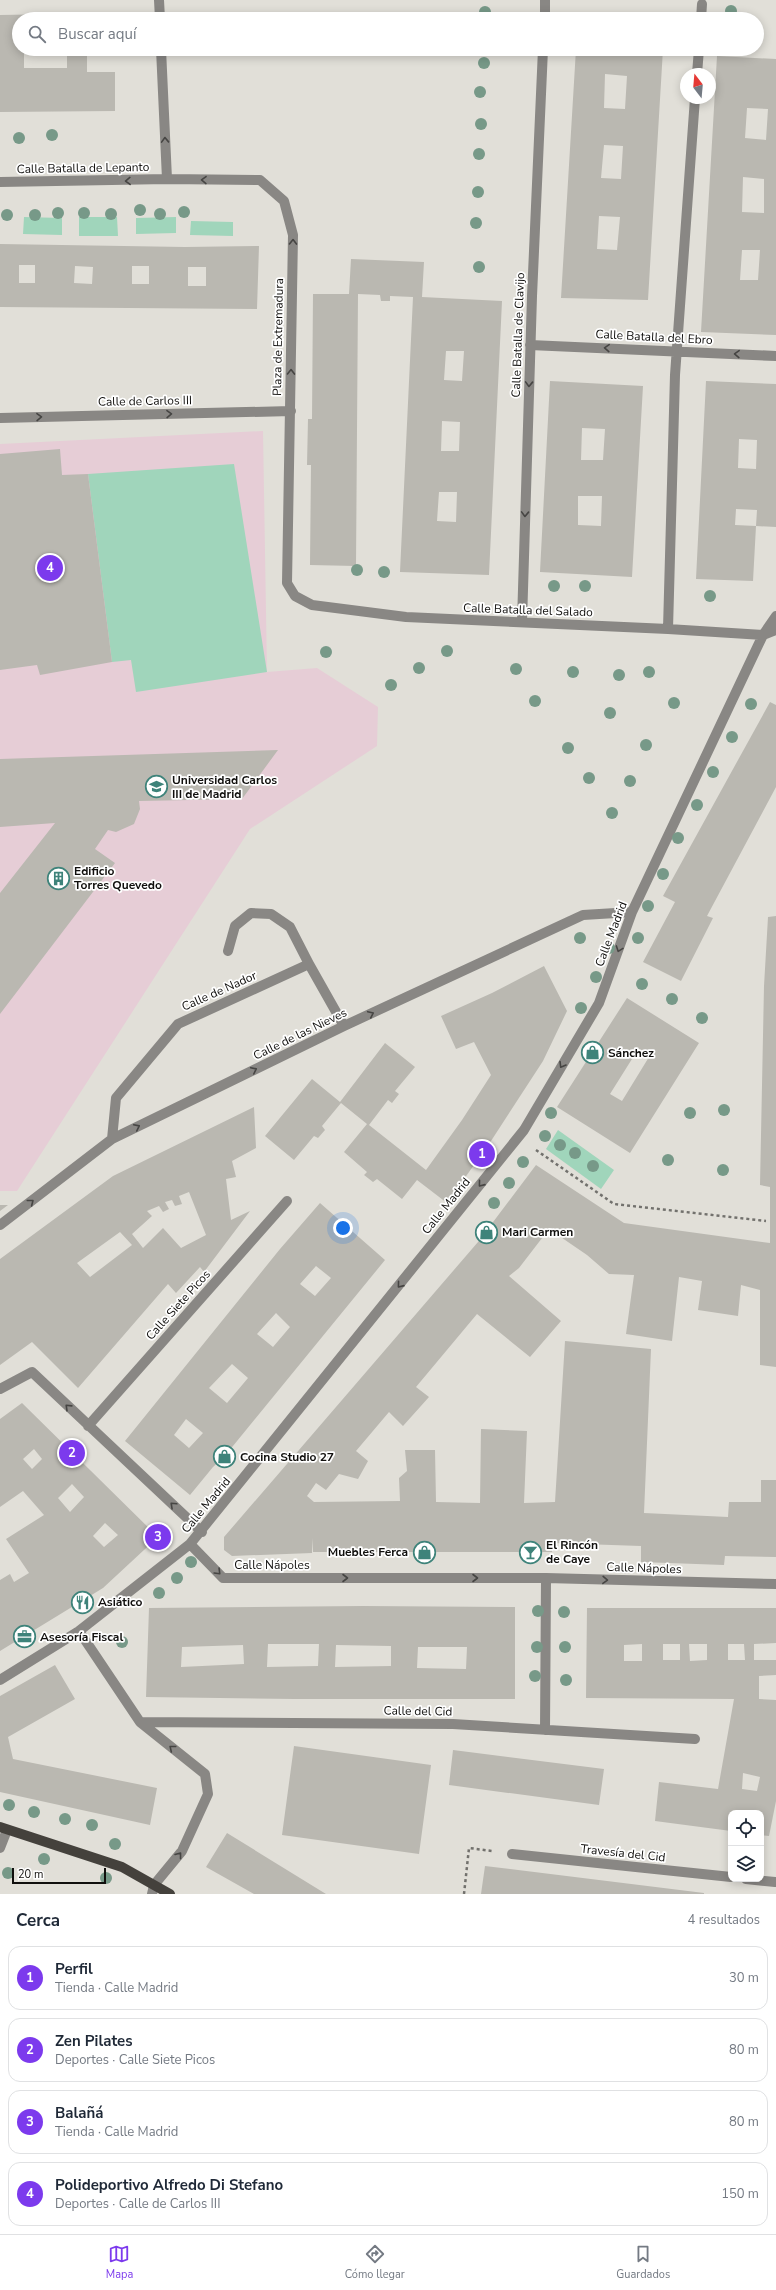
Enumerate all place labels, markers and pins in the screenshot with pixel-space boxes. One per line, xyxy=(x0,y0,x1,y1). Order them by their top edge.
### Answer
pin: 4 xyxy=(37,553,63,583)
place label: Universidad Carlos III de Madrid xyxy=(172,772,277,802)
school or university icon: Universidad Carlos III de Madrid xyxy=(144,774,170,800)
place label: Edificio Torres Quevedo xyxy=(74,863,162,893)
building icon: Edificio Torres Quevedo xyxy=(45,865,71,891)
shop icon: Sánchez xyxy=(579,1040,605,1066)
place label: Sánchez xyxy=(608,1045,654,1061)
pin: 1 xyxy=(469,1139,495,1169)
shop icon: Mari Carmen xyxy=(473,1219,499,1245)
place label: Mari Carmen xyxy=(502,1224,573,1240)
pin: 2 xyxy=(59,1438,85,1468)
shop icon: Cocina Studio 27 xyxy=(211,1444,237,1470)
place label: Cocina Studio 27 xyxy=(240,1449,334,1465)
pin: 3 xyxy=(145,1522,171,1552)
place label: El Rincón de Caye xyxy=(546,1537,598,1567)
shop icon: Muebles Ferca xyxy=(411,1539,437,1565)
bar icon: El Rincón de Caye xyxy=(517,1539,543,1565)
place label: Muebles Ferca xyxy=(328,1544,408,1560)
restaurant icon: Asiático xyxy=(69,1589,95,1615)
place label: Asiático xyxy=(98,1594,143,1610)
office icon: Asesoría Fiscal xyxy=(12,1624,38,1650)
place label: Asesoría Fiscal xyxy=(40,1629,123,1645)

